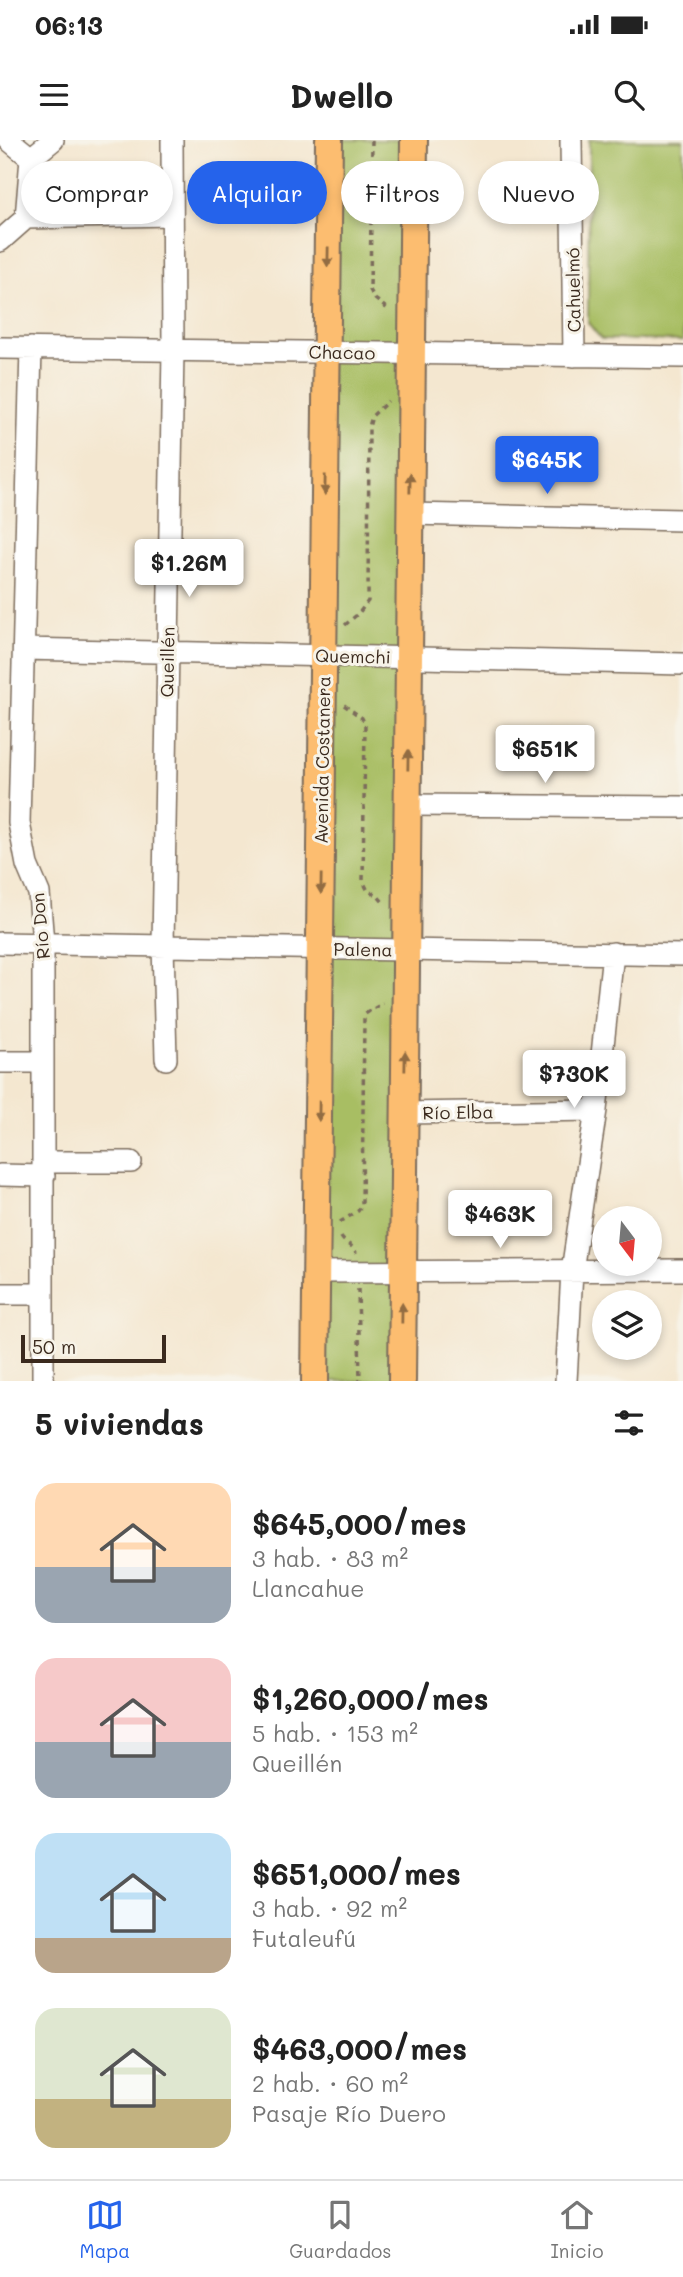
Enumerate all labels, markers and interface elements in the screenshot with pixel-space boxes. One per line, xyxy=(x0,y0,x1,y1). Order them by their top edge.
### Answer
text: 06:13 xyxy=(35,8,103,42)
text: Dwello xyxy=(290,74,393,116)
icon: menu xyxy=(35,76,73,114)
icon: search xyxy=(610,76,648,114)
chip: Comprar xyxy=(21,161,173,224)
chip: Alquilar xyxy=(187,161,327,224)
chip: Filtros xyxy=(341,161,464,224)
chip: Nuevo xyxy=(478,161,599,224)
one-way arrow xyxy=(322,246,334,268)
street label: Cahuelmó xyxy=(560,247,586,333)
street label: Chacao xyxy=(308,339,376,365)
pin: $645K xyxy=(498,436,596,496)
text: $645K xyxy=(511,444,583,474)
one-way arrow xyxy=(404,472,416,494)
one-way arrow xyxy=(319,474,331,496)
pin: $1.26M xyxy=(132,540,246,599)
text: $1.26M xyxy=(151,547,227,577)
street label: Queillén xyxy=(154,626,180,698)
street label: Quemchi xyxy=(315,643,391,669)
street label: Avenida Costanera xyxy=(309,676,335,844)
pin: $651K xyxy=(496,726,594,785)
text: $651K xyxy=(512,733,578,763)
one-way arrow xyxy=(402,749,413,771)
one-way arrow xyxy=(315,873,327,895)
street label: Río Don xyxy=(25,892,55,960)
street label: Palena xyxy=(333,936,393,962)
one-way arrow xyxy=(399,1050,410,1072)
pin: $730K xyxy=(525,1051,623,1110)
text: $730K xyxy=(539,1058,609,1088)
street label: Río Elba xyxy=(422,1099,494,1125)
one-way arrow xyxy=(313,1100,324,1122)
pin: $463K xyxy=(451,1190,549,1250)
text: $463K xyxy=(464,1198,536,1228)
north arrow xyxy=(592,1206,662,1276)
map controls xyxy=(592,1206,662,1360)
button: layers xyxy=(592,1290,662,1360)
one-way arrow xyxy=(396,1302,408,1324)
scale bar xyxy=(21,1332,166,1364)
text: 50 m xyxy=(32,1334,76,1359)
text: 5 viviendas xyxy=(35,1403,204,1443)
icon: filters xyxy=(610,1404,648,1442)
text: $645,000/mes xyxy=(252,1503,467,1543)
icon: home xyxy=(91,1511,175,1595)
text: 3 hab. · 83 m² xyxy=(252,1543,408,1573)
text: Llancahue xyxy=(252,1573,365,1603)
text: $1,260,000/mes xyxy=(252,1678,489,1718)
icon: home xyxy=(91,1686,175,1770)
text: 5 hab. · 153 m² xyxy=(252,1718,418,1748)
text: Queillén xyxy=(252,1748,342,1778)
text: $651,000/mes xyxy=(252,1853,461,1893)
icon: home xyxy=(91,1861,175,1945)
text: 3 hab. · 92 m² xyxy=(252,1893,407,1923)
text: Futaleufú xyxy=(252,1923,356,1953)
text: $463,000/mes xyxy=(252,2028,467,2068)
icon: home xyxy=(91,2036,175,2120)
text: 2 hab. · 60 m² xyxy=(252,2068,408,2098)
text: Pasaje Río Duero xyxy=(252,2098,446,2128)
tab: Mapa xyxy=(80,2196,130,2263)
tab: Guardados xyxy=(289,2196,391,2263)
tab: Inicio xyxy=(551,2196,603,2263)

